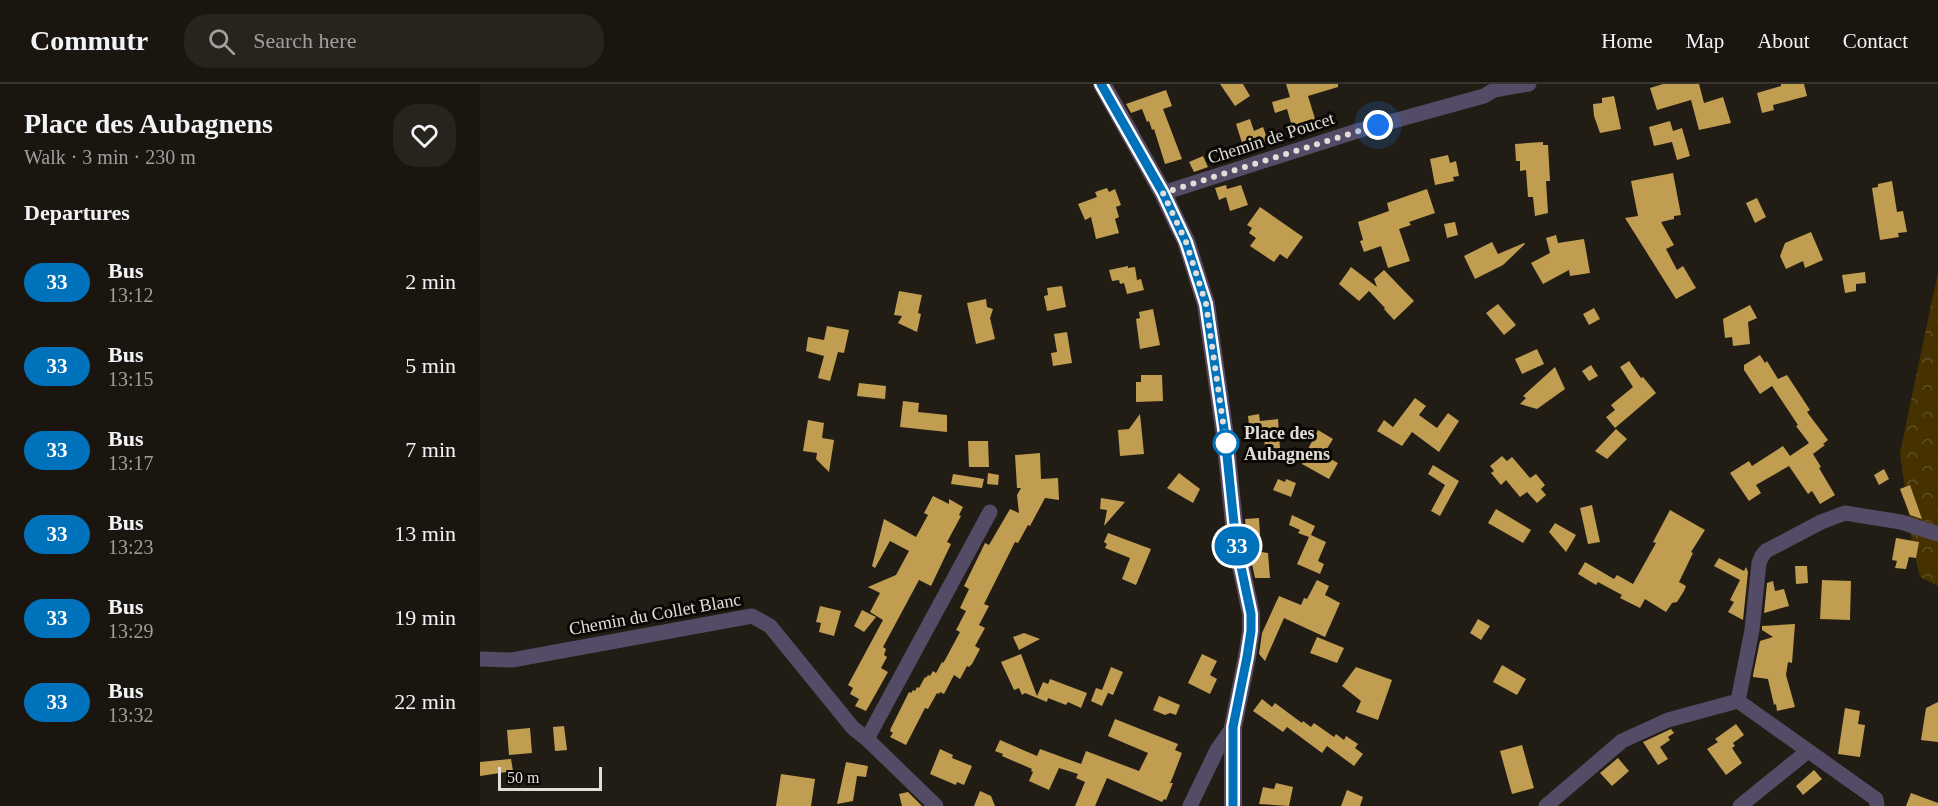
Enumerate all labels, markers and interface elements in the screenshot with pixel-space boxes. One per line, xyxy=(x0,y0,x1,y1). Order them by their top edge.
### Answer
search box xyxy=(184,14,604,68)
text: Commutr xyxy=(30,25,148,56)
icon: search xyxy=(205,25,238,58)
text: Search here xyxy=(253,28,356,53)
text: Home xyxy=(1601,29,1653,53)
text: Map xyxy=(1686,29,1724,53)
text: About xyxy=(1757,29,1810,53)
text: Contact xyxy=(1843,29,1908,53)
button: heart xyxy=(393,104,456,167)
text: Place des Aubagnens xyxy=(24,108,273,139)
street label: Chemin de Poucet xyxy=(1205,108,1337,168)
your location xyxy=(1363,110,1393,140)
text: Walk · 3 min · 230 m xyxy=(24,146,196,168)
text: Departures xyxy=(24,200,130,225)
text: Bus xyxy=(108,258,143,283)
text: 2 min xyxy=(405,269,456,294)
text: 33 xyxy=(47,270,68,294)
text: 13:12 xyxy=(108,284,154,306)
text: Bus xyxy=(108,342,143,367)
text: 5 min xyxy=(405,353,456,378)
text: 33 xyxy=(47,354,68,378)
text: 13:15 xyxy=(108,368,154,390)
place label: Place des Aubagnens xyxy=(1244,423,1330,464)
text: Bus xyxy=(108,426,143,451)
marker: Place des Aubagnens xyxy=(1213,430,1239,456)
text: 7 min xyxy=(405,437,456,462)
text: 33 xyxy=(47,438,68,462)
text: 13:17 xyxy=(108,452,154,474)
text: Bus xyxy=(108,510,143,535)
text: 13 min xyxy=(394,521,456,546)
text: 33 xyxy=(47,522,68,546)
line badge: 33 xyxy=(1210,526,1264,566)
text: 33 xyxy=(1227,534,1248,558)
text: 13:23 xyxy=(108,536,154,558)
street label: Chemin du Collet Blanc xyxy=(567,589,743,639)
text: Bus xyxy=(108,594,143,619)
text: 19 min xyxy=(394,605,456,630)
text: 33 xyxy=(47,606,68,630)
text: 13:29 xyxy=(108,620,154,642)
text: Bus xyxy=(108,678,143,703)
text: 22 min xyxy=(394,689,456,714)
text: 33 xyxy=(47,690,68,714)
text: 13:32 xyxy=(108,704,154,726)
scale bar xyxy=(498,764,602,792)
text: 50 m xyxy=(507,769,539,786)

